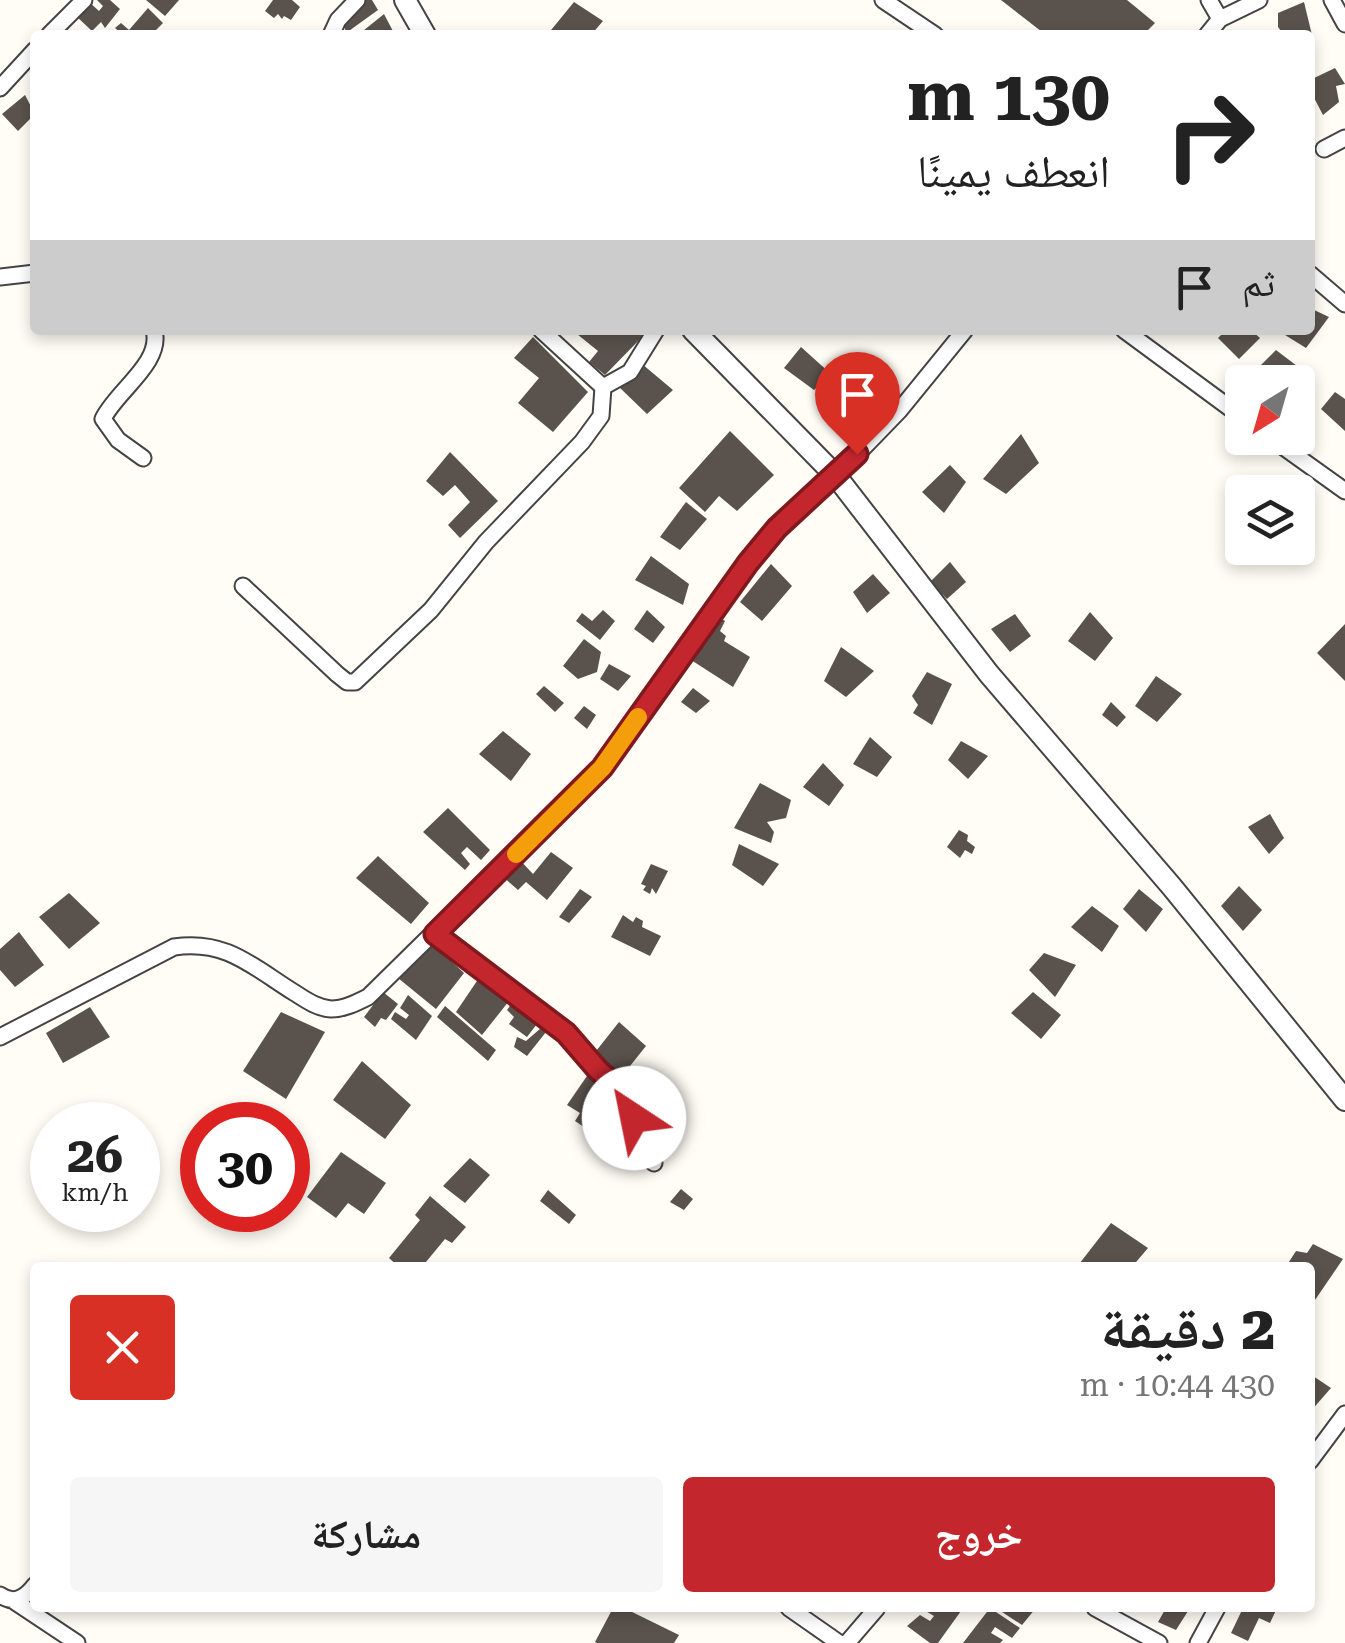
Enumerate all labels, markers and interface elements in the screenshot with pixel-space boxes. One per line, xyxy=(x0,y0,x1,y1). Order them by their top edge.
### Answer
text: 130 m xyxy=(907,55,1110,137)
icon: right xyxy=(1145,70,1275,200)
text: انعطف يمينًا xyxy=(917,145,1110,198)
icon: arrive xyxy=(1167,260,1222,315)
text: ثم xyxy=(1242,261,1275,305)
pin xyxy=(815,352,900,455)
north arrow xyxy=(1225,365,1315,455)
map controls xyxy=(1225,365,1315,565)
icon: arrive xyxy=(830,367,885,422)
button: layers xyxy=(1225,475,1315,565)
position arrow xyxy=(582,1066,686,1170)
speed limit sign: 30 xyxy=(180,1102,310,1232)
text: 26 xyxy=(67,1126,123,1184)
text: km/h xyxy=(62,1178,128,1207)
text: 2 دقيقة xyxy=(1100,1293,1275,1364)
button: close xyxy=(70,1295,175,1400)
text: 430 m · 10:44 xyxy=(1080,1366,1275,1404)
button: مشاركة xyxy=(70,1477,663,1592)
button: خروج xyxy=(683,1477,1275,1592)

